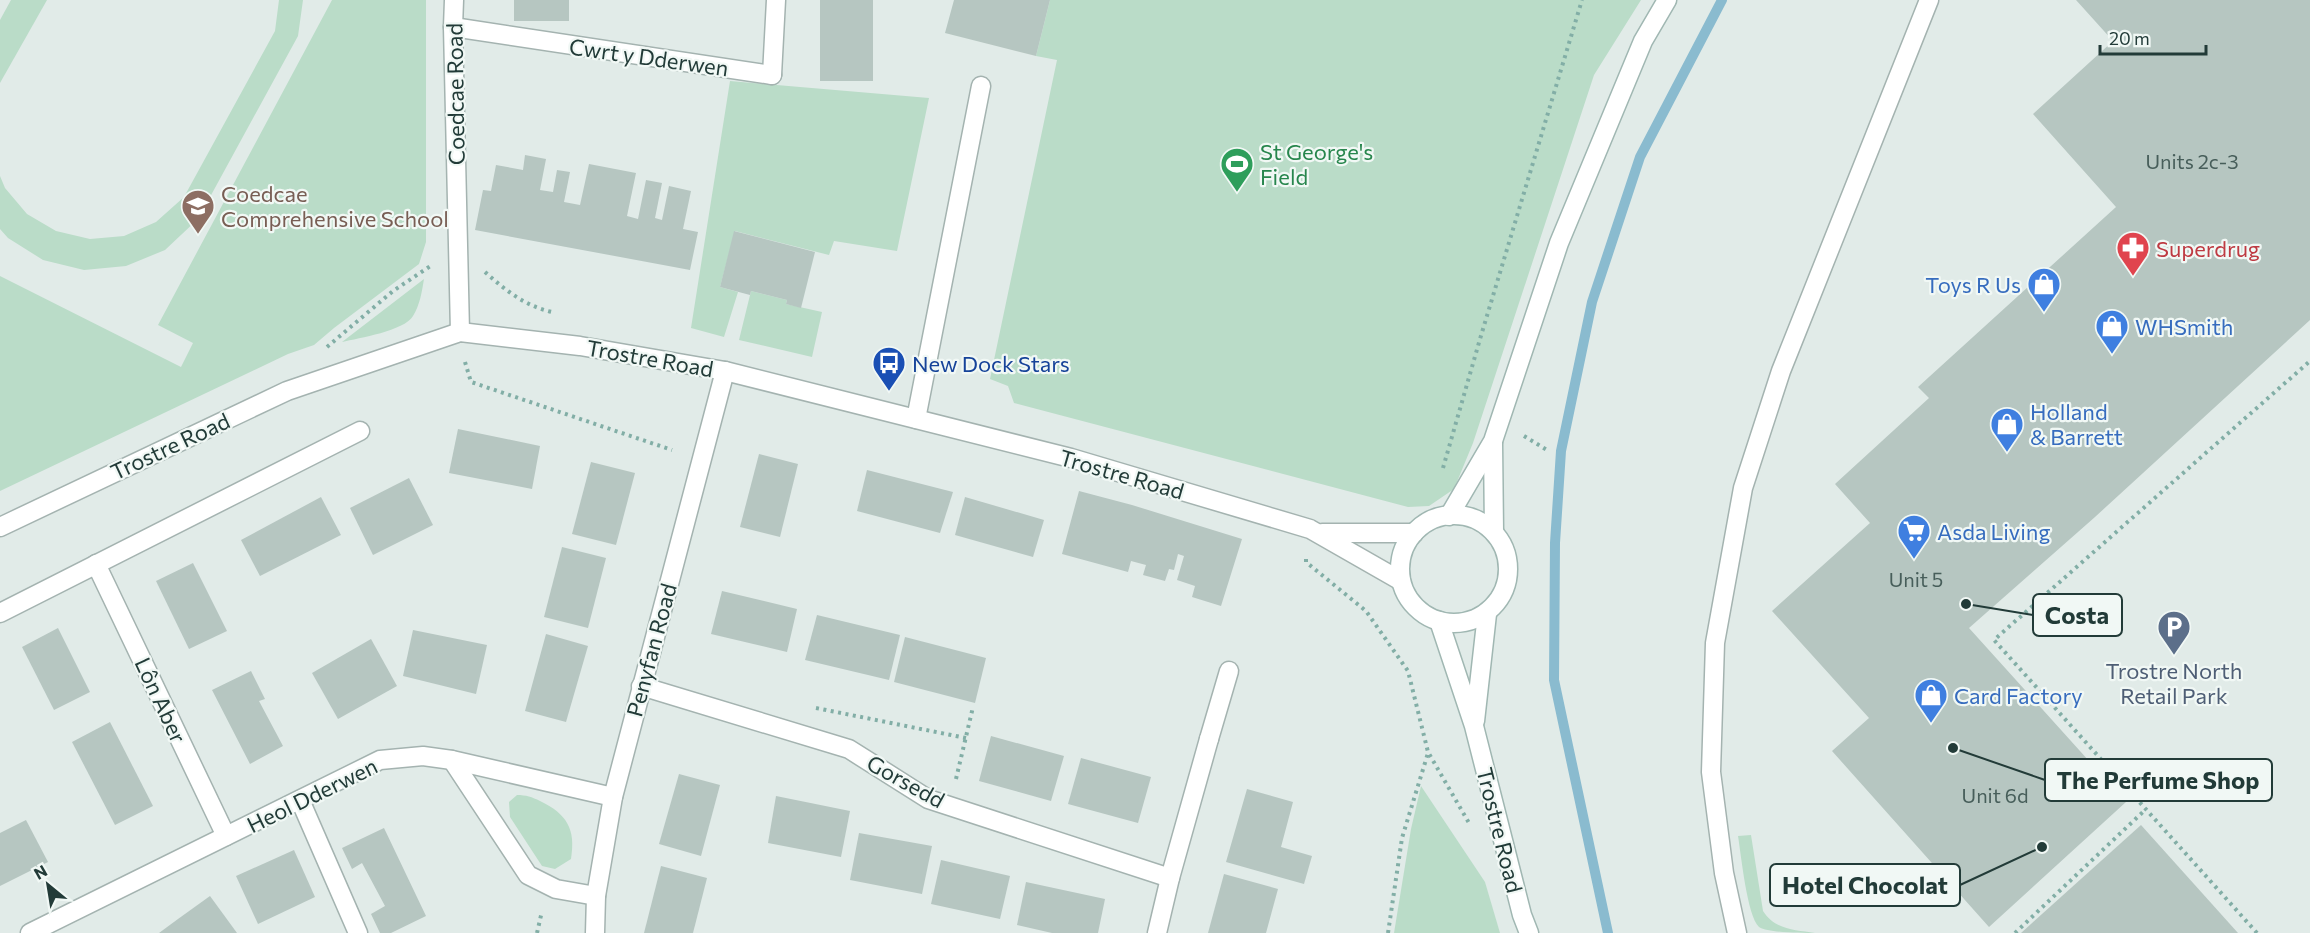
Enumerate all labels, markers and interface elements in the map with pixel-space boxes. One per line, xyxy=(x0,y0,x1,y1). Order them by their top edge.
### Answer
scale bar xyxy=(2100,18,2206,56)
street label: Coedcae Road xyxy=(440,23,470,165)
text: 20 m xyxy=(2109,27,2150,49)
street label: Cwrt y Dderwen xyxy=(568,32,730,82)
place label: St George's Field xyxy=(1260,138,1373,190)
sports icon: St George's Field xyxy=(1219,146,1255,193)
house number: Units 2c-3 xyxy=(2145,149,2239,173)
place label: Coedcae Comprehensive School xyxy=(221,180,449,232)
school or university icon: Coedcae Comprehensive School xyxy=(180,188,216,235)
pharmacy icon: Superdrug xyxy=(2115,230,2151,277)
place label: Superdrug xyxy=(2156,235,2260,262)
shop icon: Toys R Us xyxy=(2026,266,2062,313)
place label: Toys R Us xyxy=(1925,271,2021,298)
shop icon: WHSmith xyxy=(2094,308,2130,355)
place label: WHSmith xyxy=(2135,313,2233,340)
street label: Trostre Road xyxy=(585,334,715,382)
bus stop icon: New Dock Stars xyxy=(871,345,907,392)
place label: New Dock Stars xyxy=(912,350,1070,377)
place label: Holland & Barrett xyxy=(2030,398,2123,450)
shop icon: Holland & Barrett xyxy=(1989,406,2025,453)
street label: Trostre Road xyxy=(106,407,234,485)
street label: Trostre Road xyxy=(1057,443,1187,505)
supermarket icon: Asda Living xyxy=(1896,513,1932,560)
place label: Asda Living xyxy=(1937,518,2050,545)
house number: Unit 5 xyxy=(1889,567,1943,591)
street label: Penyfan Road xyxy=(620,580,682,720)
callout: Costa xyxy=(2033,594,2122,636)
text: Costa xyxy=(2045,600,2109,629)
parking icon: Trostre North Retail Park xyxy=(2156,609,2192,656)
street label: Lôn Aber xyxy=(130,653,193,747)
place label: Trostre North Retail Park xyxy=(2106,657,2242,709)
shop icon: Card Factory xyxy=(1913,677,1949,724)
place label: Card Factory xyxy=(1954,682,2083,709)
street label: Gorsedd xyxy=(862,749,950,813)
street label: Heol Dderwen xyxy=(242,752,382,838)
callout: The Perfume Shop xyxy=(2045,759,2272,801)
street label: Trostre Road xyxy=(1471,765,1529,895)
text: The Perfume Shop xyxy=(2057,765,2259,794)
house number: Unit 6d xyxy=(1962,783,2028,807)
north arrow xyxy=(18,855,78,915)
text: N xyxy=(30,860,50,883)
callout: Hotel Chocolat xyxy=(1770,864,1960,906)
text: Hotel Chocolat xyxy=(1782,870,1948,899)

